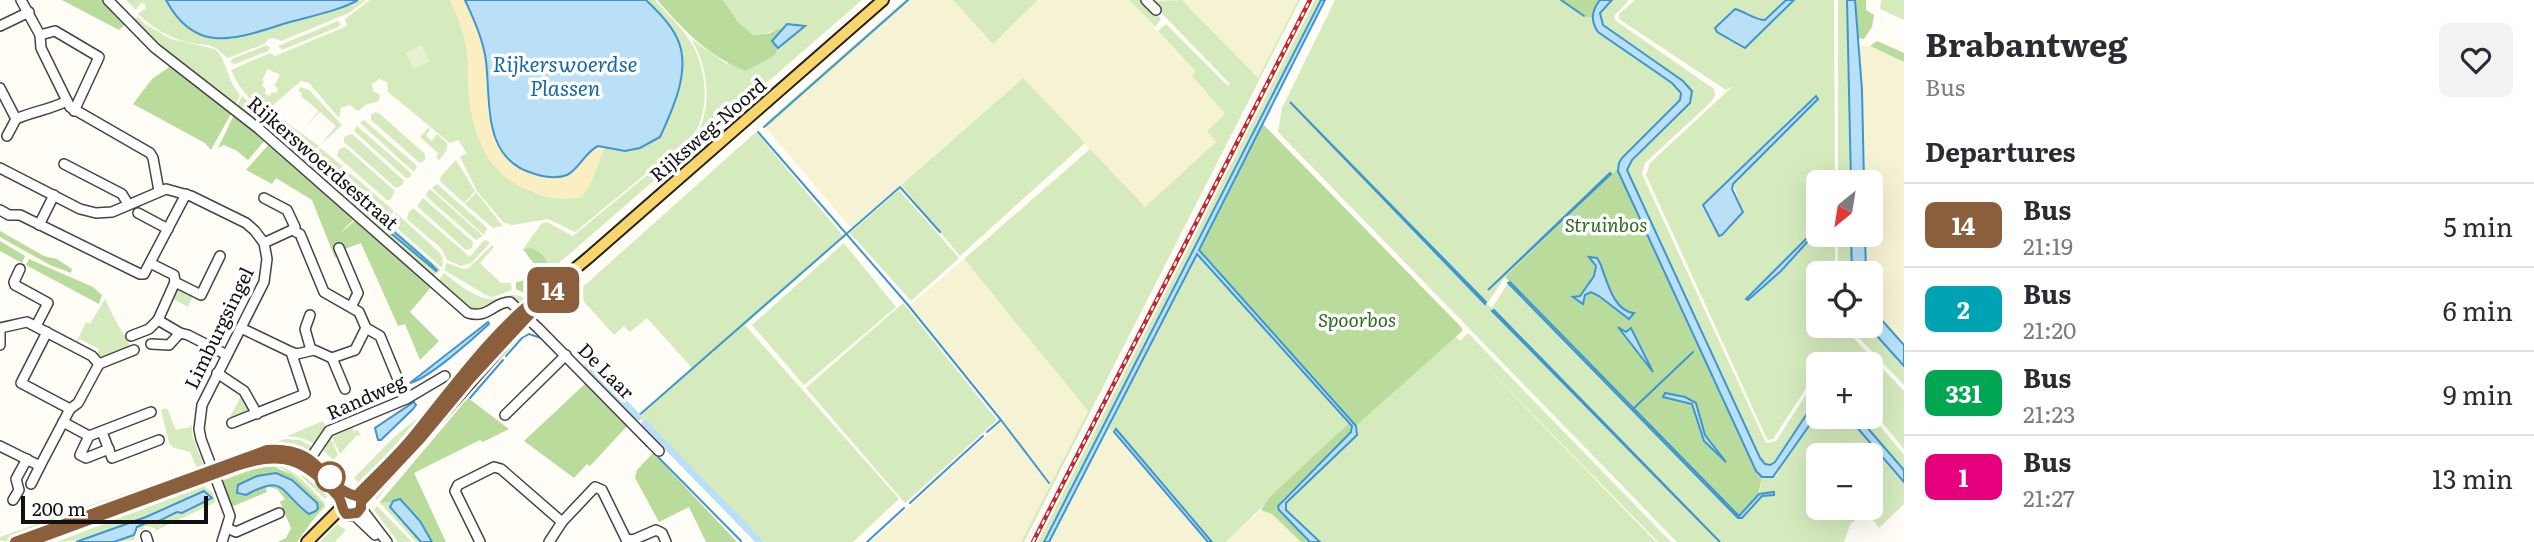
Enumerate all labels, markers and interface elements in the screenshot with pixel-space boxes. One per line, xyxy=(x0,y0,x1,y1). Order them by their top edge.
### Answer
text: Brabantweg xyxy=(1925,18,2128,67)
button: heart xyxy=(2439,23,2513,97)
water label: Rijkerswoerdse Plassen xyxy=(492,47,638,102)
text: Bus xyxy=(1925,69,1965,103)
street label: Rijksweg-Noord xyxy=(643,70,772,188)
street label: Rijkerswoerdsestraat xyxy=(242,89,406,236)
text: Departures xyxy=(1925,131,2076,170)
north arrow xyxy=(1806,170,1883,247)
map controls xyxy=(1806,170,1883,520)
text: Bus xyxy=(2023,189,2071,228)
text: 5 min xyxy=(2444,206,2513,245)
text: 14 xyxy=(1952,207,1975,242)
park label: Struinbos xyxy=(1565,210,1647,238)
text: 21:19 xyxy=(2023,228,2073,262)
button: locate xyxy=(1806,261,1883,338)
street label: Limburgsingel xyxy=(176,262,260,393)
line badge: 14 xyxy=(522,267,584,313)
text: 14 xyxy=(541,272,565,307)
text: Bus xyxy=(2023,273,2071,312)
text: 6 min xyxy=(2443,290,2513,329)
text: 2 xyxy=(1957,291,1970,326)
park label: Spoorbos xyxy=(1318,305,1396,333)
text: 21:20 xyxy=(2023,312,2076,346)
street label: De Laar xyxy=(572,336,641,405)
button: + xyxy=(1806,352,1883,429)
text: Bus xyxy=(2023,357,2071,396)
street label: Randweg xyxy=(322,366,410,426)
text: 9 min xyxy=(2443,374,2513,413)
text: 331 xyxy=(1945,375,1982,410)
text: 21:23 xyxy=(2023,396,2076,430)
text: Bus xyxy=(2023,441,2071,480)
button: − xyxy=(1806,443,1883,520)
text: 13 min xyxy=(2432,458,2513,497)
text: 1 xyxy=(1959,459,1968,494)
unlabelled marker xyxy=(315,462,345,492)
text: 21:27 xyxy=(2023,480,2075,514)
scale bar xyxy=(21,493,208,525)
text: 200 m xyxy=(32,494,86,522)

